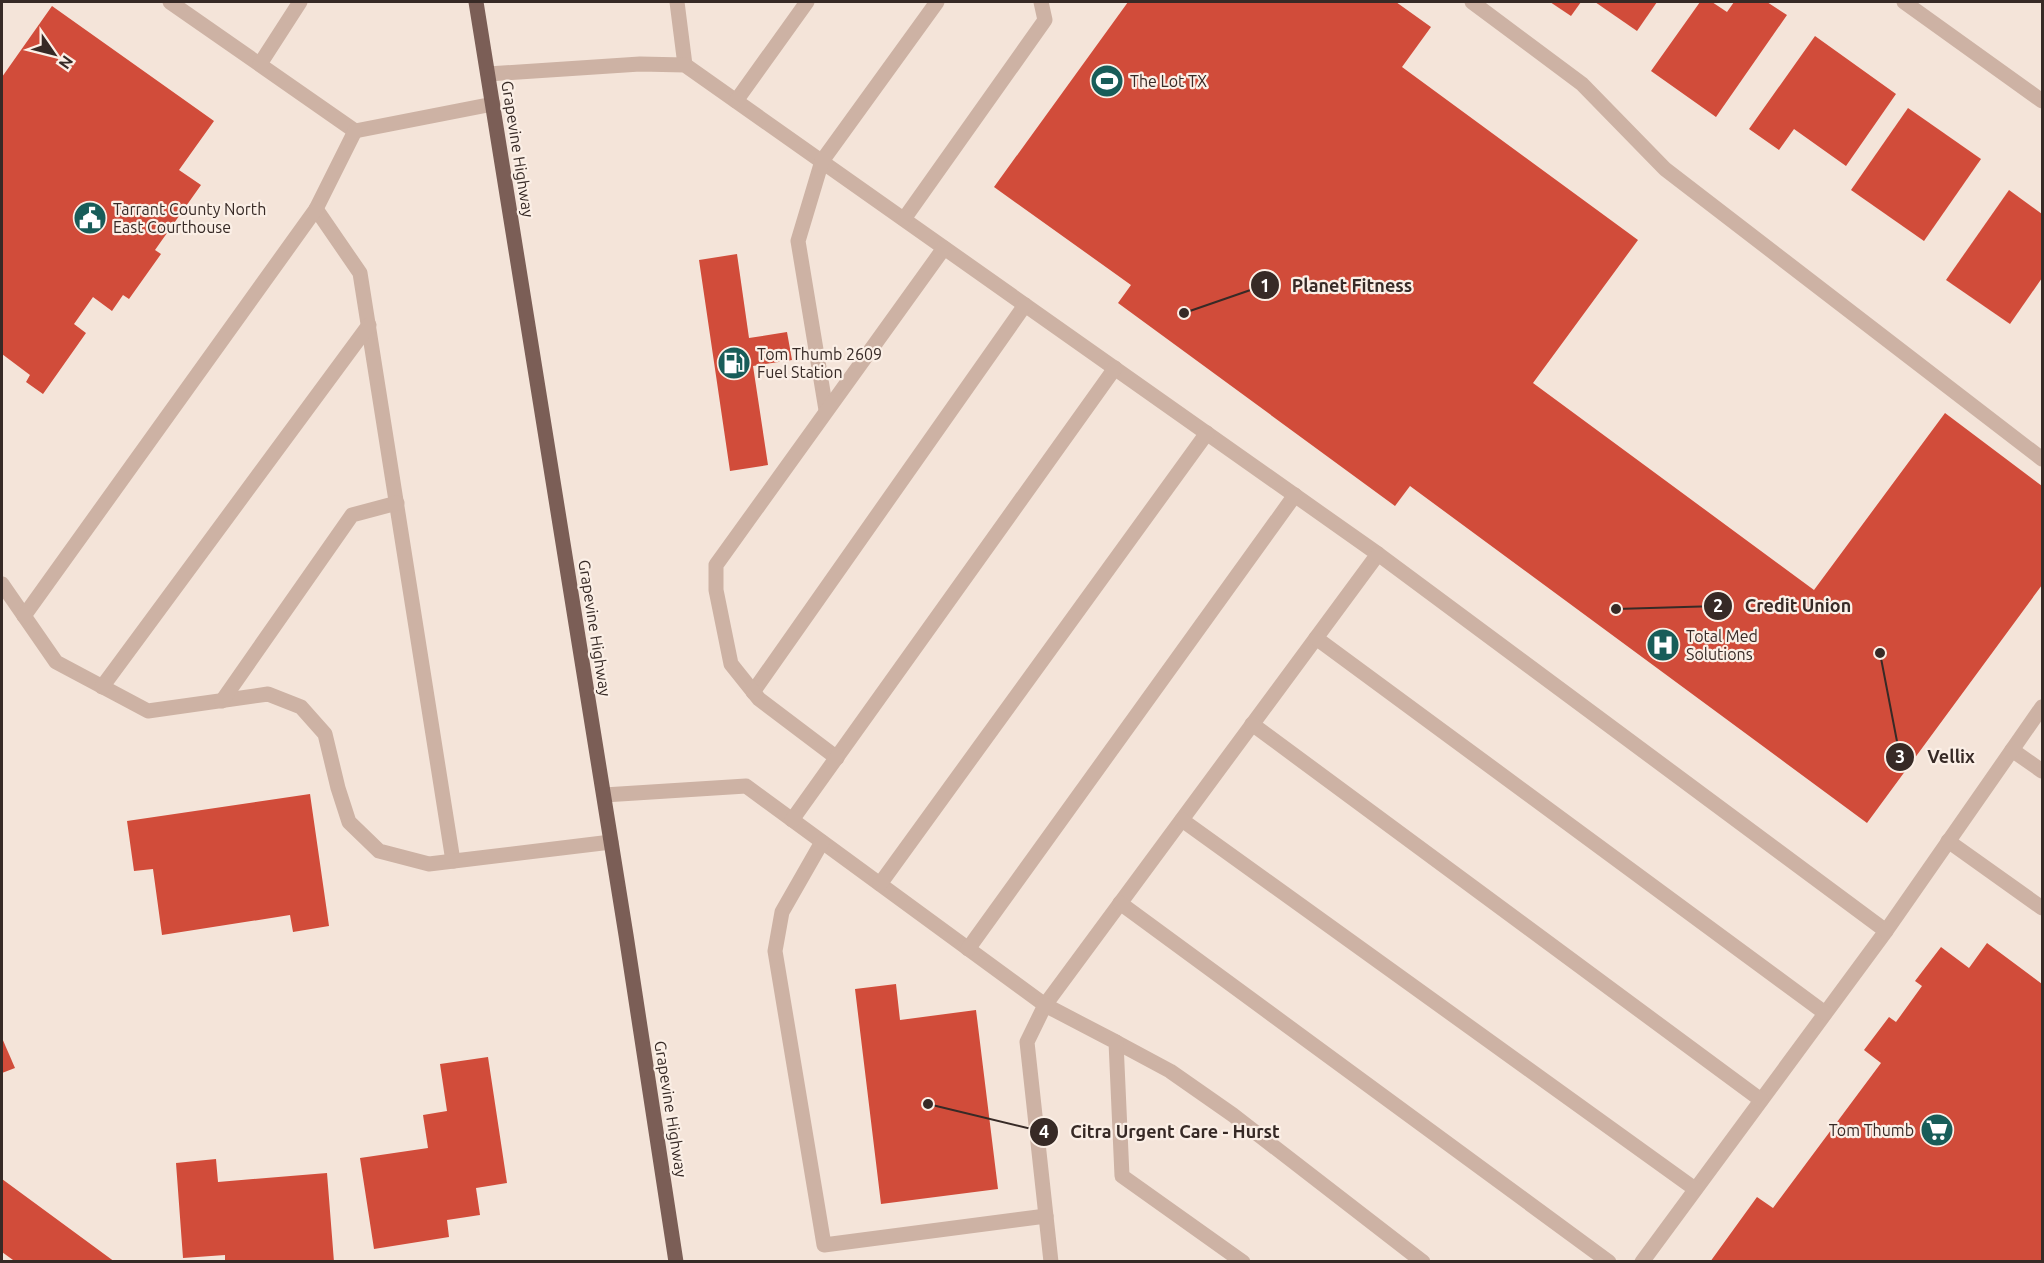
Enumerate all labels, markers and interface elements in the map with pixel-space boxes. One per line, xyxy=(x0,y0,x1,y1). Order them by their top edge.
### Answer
north arrow xyxy=(24,24,84,84)
text: N xyxy=(55,53,77,73)
sports icon: The Lot TX xyxy=(1089,63,1125,99)
place label: The Lot TX xyxy=(1130,72,1207,90)
street label: Grapevine Highway xyxy=(498,79,538,219)
public building icon: Tarrant County North East Courthouse xyxy=(72,200,108,236)
place label: Tarrant County North East Courthouse xyxy=(113,200,266,236)
callout: Planet Fitness xyxy=(1250,267,1424,303)
text: 1 xyxy=(1260,275,1270,295)
text: Planet Fitness xyxy=(1292,275,1412,295)
fuel station icon: Tom Thumb 2609 Fuel Station xyxy=(716,345,752,381)
place label: Tom Thumb 2609 Fuel Station xyxy=(757,345,882,381)
street label: Grapevine Highway xyxy=(575,558,615,698)
callout: Credit Union xyxy=(1703,588,1863,624)
text: 2 xyxy=(1713,595,1723,615)
text: Credit Union xyxy=(1745,595,1851,615)
hospital icon: Total Med Solutions xyxy=(1645,627,1681,663)
place label: Total Med Solutions xyxy=(1686,627,1758,663)
callout: Vellix xyxy=(1885,739,1986,775)
text: 3 xyxy=(1895,746,1905,766)
text: Vellix xyxy=(1927,746,1975,766)
street label: Grapevine Highway xyxy=(651,1039,691,1179)
supermarket icon: Tom Thumb xyxy=(1919,1112,1955,1148)
callout: Citra Urgent Care - Hurst xyxy=(1029,1114,1292,1150)
text: 4 xyxy=(1039,1121,1049,1141)
text: Citra Urgent Care - Hurst xyxy=(1070,1121,1280,1141)
place label: Tom Thumb xyxy=(1829,1121,1914,1139)

